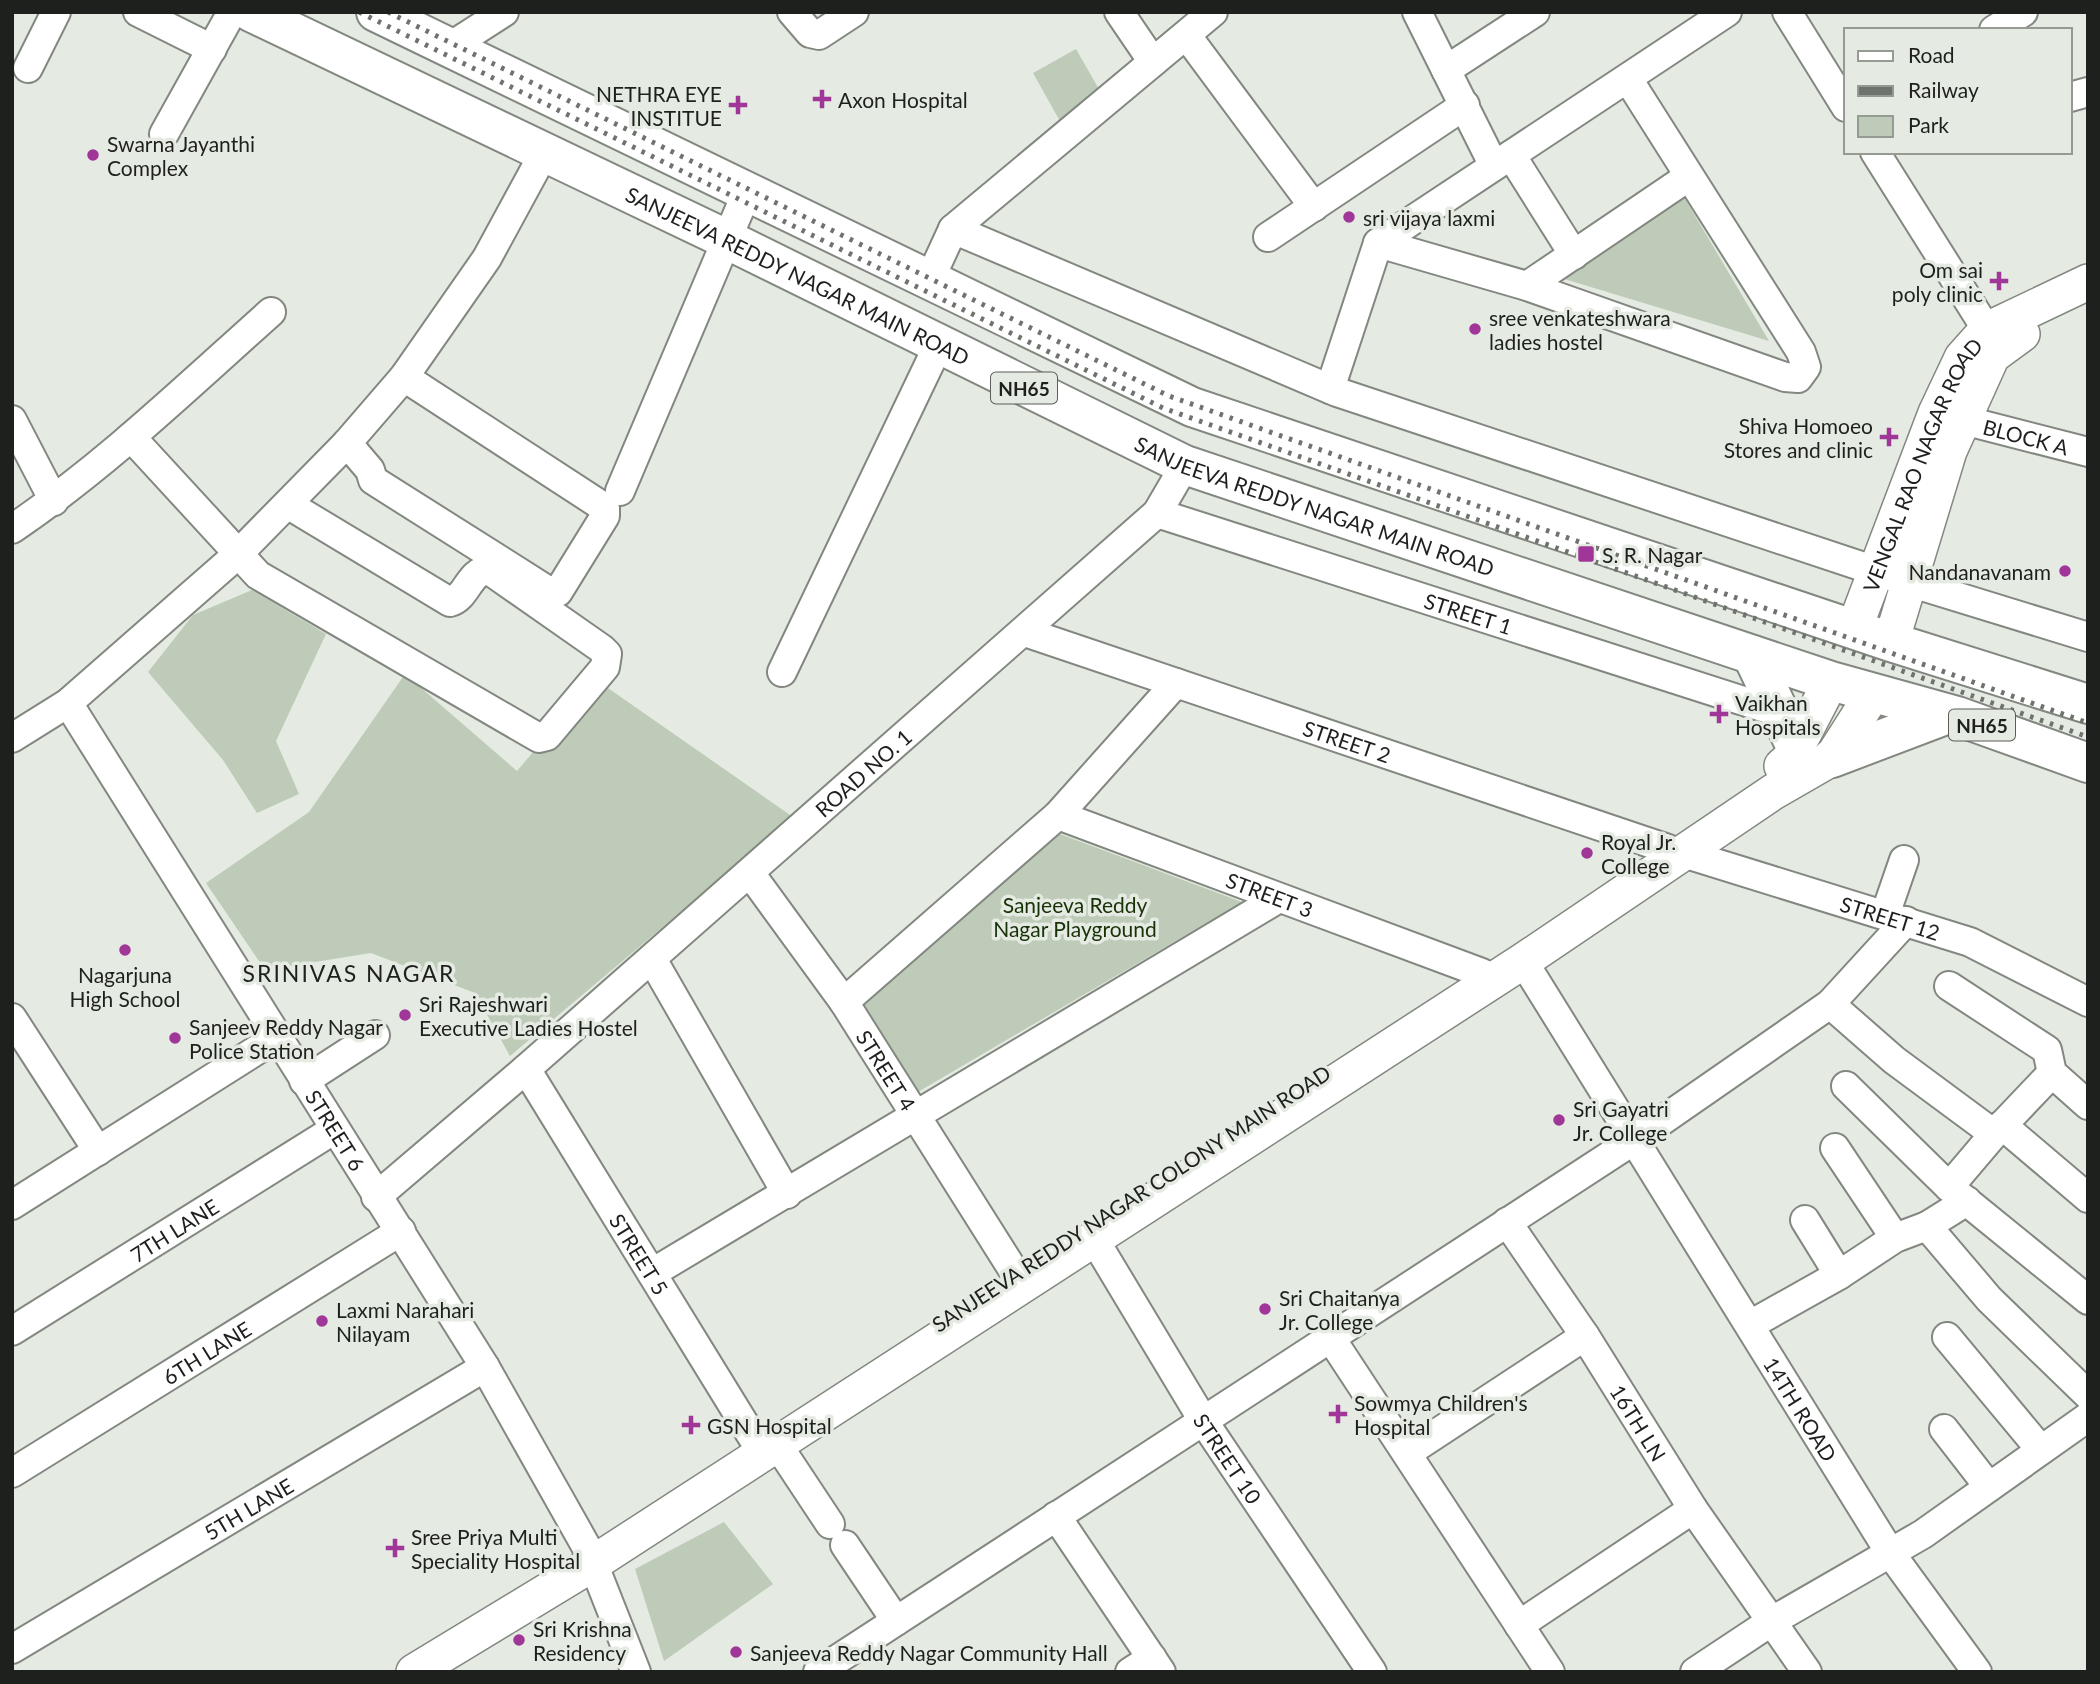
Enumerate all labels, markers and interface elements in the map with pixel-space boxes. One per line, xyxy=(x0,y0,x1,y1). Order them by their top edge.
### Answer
legend xyxy=(1844,28,2072,154)
text: Road xyxy=(1908,42,1955,67)
text: Railway xyxy=(1908,77,1979,102)
place label: NETHRA EYE INSTITUE xyxy=(596,81,722,130)
place label: Axon Hospital xyxy=(838,87,968,112)
marker: Axon Hospital xyxy=(812,89,832,109)
marker: NETHRA EYE INSTITUE xyxy=(728,95,748,115)
text: Park xyxy=(1908,112,1949,137)
place label: Swarna Jayanthi Complex xyxy=(107,131,255,180)
marker: Swarna Jayanthi Complex xyxy=(85,147,101,163)
street label: SANJEEVA REDDY NAGAR MAIN ROAD xyxy=(622,181,974,370)
place label: sri vijaya laxmi xyxy=(1363,205,1495,230)
marker: sri vijaya laxmi xyxy=(1341,209,1357,225)
place label: Om sai poly clinic xyxy=(1892,257,1983,306)
marker: Om sai poly clinic xyxy=(1989,271,2009,291)
place label: sree venkateshwara ladies hostel xyxy=(1489,305,1671,354)
marker: sree venkateshwara ladies hostel xyxy=(1467,321,1483,337)
street label: VENGAL RAO NAGAR ROAD xyxy=(1857,332,1987,595)
road number: NH65 xyxy=(991,372,1057,404)
place label: Shiva Homoeo Stores and clinic xyxy=(1724,413,1873,462)
street label: BLOCK A xyxy=(1981,413,2072,459)
marker: Shiva Homoeo Stores and clinic xyxy=(1879,427,1899,447)
street label: SANJEEVA REDDY NAGAR MAIN ROAD xyxy=(1131,430,1498,580)
place label: S. R. Nagar xyxy=(1602,542,1703,567)
marker: S. R. Nagar xyxy=(1576,544,1596,564)
place label: Nandanavanam xyxy=(1909,559,2051,584)
marker: Nandanavanam xyxy=(2057,563,2073,579)
street label: STREET 1 xyxy=(1421,587,1515,639)
place label: Vaikhan Hospitals xyxy=(1735,690,1821,739)
marker: Vaikhan Hospitals xyxy=(1709,704,1729,724)
road number: NH65 xyxy=(1949,710,2015,740)
street label: STREET 2 xyxy=(1300,714,1394,767)
street label: ROAD NO. 1 xyxy=(809,723,916,821)
place label: Royal Jr. College xyxy=(1601,829,1676,878)
marker: Royal Jr. College xyxy=(1579,845,1595,861)
street label: STREET 3 xyxy=(1223,866,1317,921)
street label: STREET 12 xyxy=(1837,890,1943,944)
park label: Sanjeeva Reddy Nagar Playground xyxy=(993,892,1157,941)
marker: Nagarjuna High School xyxy=(117,942,133,958)
district label: SRINIVAS NAGAR xyxy=(243,959,455,987)
place label: Nagarjuna High School xyxy=(70,962,180,1011)
place label: Sri Rajeshwari Executive Ladies Hostel xyxy=(419,991,638,1040)
marker: Sri Rajeshwari Executive Ladies Hostel xyxy=(397,1007,413,1023)
place label: Sanjeev Reddy Nagar Police Station xyxy=(189,1014,383,1063)
street label: STREET 4 xyxy=(852,1025,922,1115)
marker: Sanjeev Reddy Nagar Police Station xyxy=(167,1030,183,1046)
street label: SANJEEVA REDDY NAGAR COLONY MAIN ROAD xyxy=(927,1060,1335,1336)
street label: STREET 6 xyxy=(301,1085,371,1175)
place label: Sri Gayatri Jr. College xyxy=(1573,1096,1669,1145)
marker: Sri Gayatri Jr. College xyxy=(1551,1112,1567,1128)
street label: 7TH LANE xyxy=(125,1193,223,1267)
street label: STREET 5 xyxy=(605,1209,674,1299)
place label: Sri Chaitanya Jr. College xyxy=(1279,1285,1400,1334)
place label: Laxmi Narahari Nilayam xyxy=(336,1297,474,1346)
marker: Sri Chaitanya Jr. College xyxy=(1257,1301,1273,1317)
marker: Laxmi Narahari Nilayam xyxy=(314,1313,330,1329)
street label: 6TH LANE xyxy=(158,1315,255,1389)
street label: 14TH ROAD xyxy=(1759,1352,1843,1465)
street label: 16TH LN xyxy=(1606,1380,1672,1465)
place label: Sowmya Children's Hospital xyxy=(1354,1390,1528,1439)
marker: Sowmya Children's Hospital xyxy=(1328,1404,1348,1424)
street label: STREET 10 xyxy=(1189,1409,1267,1508)
place label: GSN Hospital xyxy=(707,1413,832,1438)
marker: GSN Hospital xyxy=(681,1415,701,1435)
street label: 5TH LANE xyxy=(199,1472,297,1544)
place label: Sree Priya Multi Speciality Hospital xyxy=(411,1524,580,1573)
marker: Sree Priya Multi Speciality Hospital xyxy=(385,1538,405,1558)
place label: Sri Krishna Residency xyxy=(533,1616,632,1665)
marker: Sri Krishna Residency xyxy=(511,1632,527,1648)
place label: Sanjeeva Reddy Nagar Community Hall xyxy=(750,1640,1108,1665)
marker: Sanjeeva Reddy Nagar Community Hall xyxy=(728,1644,744,1660)

